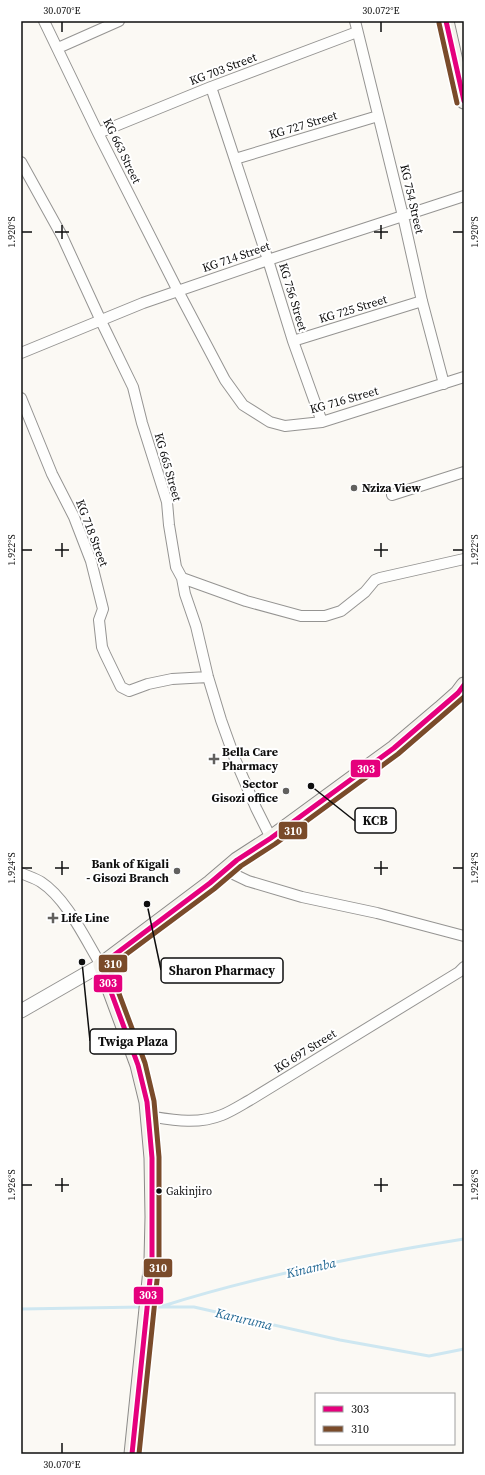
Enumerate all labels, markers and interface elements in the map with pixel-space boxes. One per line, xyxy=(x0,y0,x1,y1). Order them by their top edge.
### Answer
text: 30.070°E xyxy=(43,4,81,17)
text: 30.072°E xyxy=(362,4,400,17)
street label: KG 703 Street xyxy=(187,49,259,89)
street label: KG 727 Street xyxy=(267,107,339,143)
street label: KG 663 Street xyxy=(99,116,145,186)
street label: KG 754 Street xyxy=(396,163,428,235)
text: 1.920°S xyxy=(5,216,18,248)
text: 1.920°S xyxy=(468,216,481,248)
street label: KG 714 Street xyxy=(200,238,272,276)
street label: KG 756 Street xyxy=(275,261,311,333)
street label: KG 725 Street xyxy=(317,291,389,327)
street label: KG 716 Street xyxy=(308,383,380,417)
street label: KG 665 Street xyxy=(151,431,185,503)
place label: Nziza View xyxy=(362,480,421,496)
marker: Nziza View xyxy=(349,483,359,493)
street label: KG 718 Street xyxy=(72,497,112,569)
text: 1.922°S xyxy=(5,534,18,566)
text: 1.922°S xyxy=(468,534,481,566)
place label: Bella Care Pharmacy xyxy=(222,744,279,774)
marker: Bella Care Pharmacy xyxy=(209,754,219,764)
line badge: 303 xyxy=(350,759,381,778)
text: 303 xyxy=(357,762,375,777)
place label: Sector Gisozi office xyxy=(212,776,278,806)
marker: Sector Gisozi office xyxy=(281,786,291,796)
callout: KCB xyxy=(355,808,396,833)
text: KCB xyxy=(362,812,388,829)
line badge: 310 xyxy=(278,821,308,840)
text: 310 xyxy=(284,824,302,839)
text: 1.924°S xyxy=(5,852,18,884)
text: 1.924°S xyxy=(468,852,481,884)
place label: Bank of Kigali - Gisozi Branch xyxy=(86,856,170,886)
marker: Bank of Kigali - Gisozi Branch xyxy=(172,866,182,876)
place label: Life Line xyxy=(61,910,109,926)
marker: Life Line xyxy=(48,913,58,923)
line badge: 310 xyxy=(98,954,128,973)
text: 310 xyxy=(104,957,122,972)
callout: Sharon Pharmacy xyxy=(161,958,283,983)
text: Sharon Pharmacy xyxy=(169,962,275,979)
line badge: 303 xyxy=(93,974,123,993)
text: 303 xyxy=(99,976,117,991)
street label: KG 697 Street xyxy=(271,1026,339,1076)
callout: Twiga Plaza xyxy=(90,1029,176,1054)
text: Twiga Plaza xyxy=(98,1033,168,1050)
text: 1.926°S xyxy=(5,1169,18,1201)
text: 1.926°S xyxy=(468,1169,481,1201)
place label: Gakinjiro xyxy=(166,1184,212,1199)
marker: Gakinjiro xyxy=(154,1186,164,1196)
water label: Kinamba xyxy=(284,1254,338,1282)
line badge: 310 xyxy=(143,1258,173,1278)
text: 310 xyxy=(149,1261,167,1276)
line badge: 303 xyxy=(133,1286,164,1305)
text: 303 xyxy=(139,1288,157,1303)
water label: Karuruma xyxy=(213,1304,274,1334)
legend xyxy=(315,1393,455,1445)
text: 303 xyxy=(351,1401,369,1417)
text: 310 xyxy=(351,1421,369,1437)
text: 30.070°E xyxy=(43,1458,81,1471)

